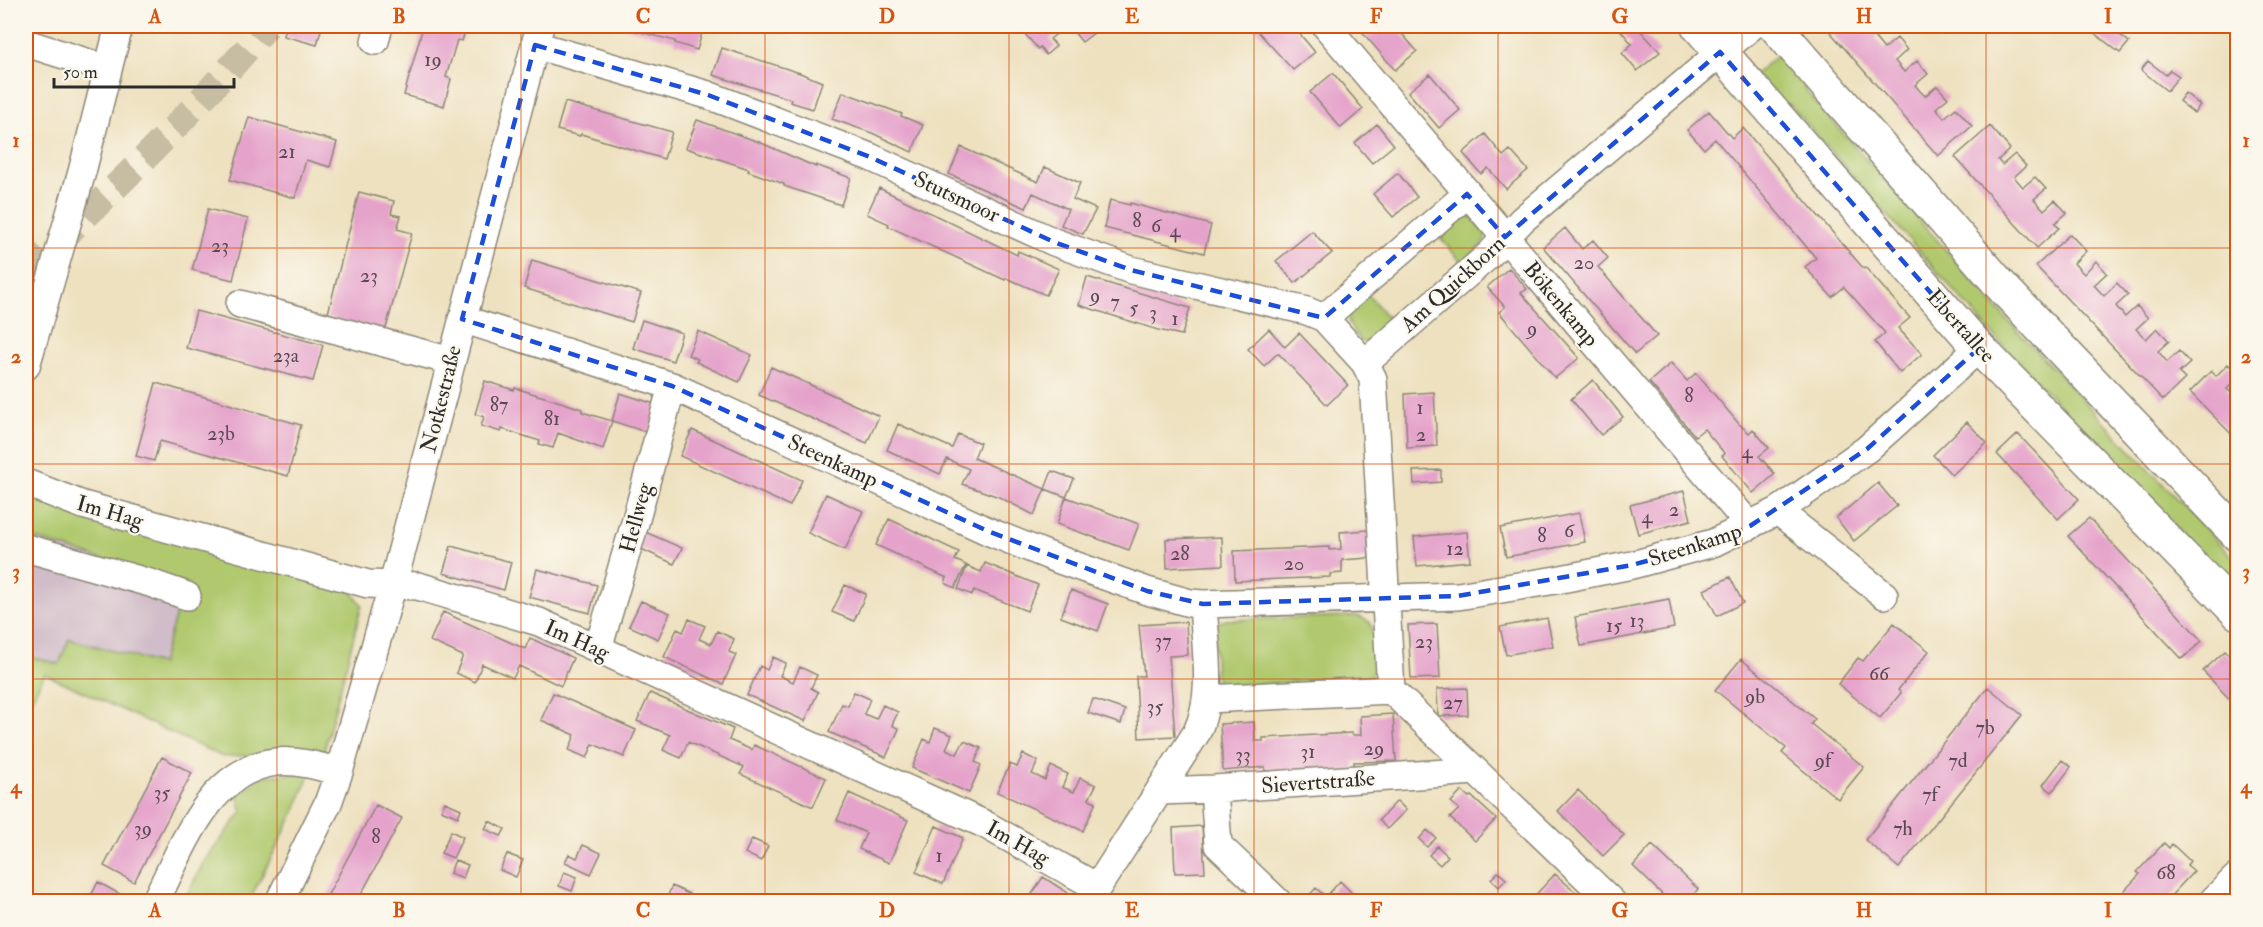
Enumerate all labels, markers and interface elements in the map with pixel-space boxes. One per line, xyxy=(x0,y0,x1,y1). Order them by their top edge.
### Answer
text: A xyxy=(148,4,162,29)
text: B xyxy=(392,4,406,29)
text: C xyxy=(636,4,650,29)
text: D xyxy=(879,4,895,29)
text: E xyxy=(1125,4,1140,29)
text: F xyxy=(1370,4,1383,29)
text: G xyxy=(1612,4,1629,29)
text: H xyxy=(1856,4,1872,29)
text: I xyxy=(2104,4,2112,29)
house number: 19 xyxy=(424,47,442,72)
scale bar xyxy=(54,51,234,89)
text: 50 m xyxy=(63,61,98,84)
text: 1 xyxy=(12,128,20,153)
text: 1 xyxy=(2242,128,2250,153)
house number: 21 xyxy=(278,139,296,164)
street label: Stutsmoor xyxy=(910,165,1005,229)
house number: 8 xyxy=(1132,208,1142,233)
house number: 6 xyxy=(1151,213,1162,238)
house number: 4 xyxy=(1170,218,1182,243)
street label: Am Quickborn xyxy=(1394,230,1511,339)
house number: 23 xyxy=(211,233,229,258)
house number: 20 xyxy=(1574,250,1594,275)
street label: Bökenkamp xyxy=(1516,255,1605,353)
house number: 23 xyxy=(360,263,378,288)
house number: 9 xyxy=(1088,283,1100,308)
street label: Ebertallee xyxy=(1921,283,2001,369)
house number: 7 xyxy=(1110,289,1120,314)
house number: 5 xyxy=(1130,295,1139,320)
house number: 3 xyxy=(1149,300,1157,325)
house number: 1 xyxy=(1171,306,1179,331)
house number: 9 xyxy=(1525,316,1537,341)
house number: 23a xyxy=(273,343,300,368)
street label: Notkestraße xyxy=(414,343,468,455)
text: 2 xyxy=(11,344,21,369)
text: 2 xyxy=(2241,344,2251,369)
house number: 8 xyxy=(1684,383,1694,408)
house number: 87 xyxy=(490,392,508,417)
house number: 1 xyxy=(1416,395,1424,420)
house number: 81 xyxy=(544,406,560,431)
house number: 23b xyxy=(207,421,235,446)
house number: 2 xyxy=(1416,422,1426,447)
street label: Steenkamp xyxy=(783,428,883,495)
house number: 4 xyxy=(1742,439,1754,464)
street label: Hellweg xyxy=(613,479,659,556)
street label: Im Hag xyxy=(73,489,148,535)
house number: 2 xyxy=(1669,497,1679,522)
house number: 4 xyxy=(1642,504,1654,529)
street label: Steenkamp xyxy=(1645,517,1746,574)
house number: 6 xyxy=(1564,518,1575,543)
house number: 8 xyxy=(1537,523,1547,548)
house number: 12 xyxy=(1446,536,1464,561)
house number: 28 xyxy=(1170,541,1190,566)
house number: 20 xyxy=(1284,551,1304,576)
text: 3 xyxy=(12,559,20,584)
text: 3 xyxy=(2242,559,2250,584)
house number: 13 xyxy=(1630,608,1644,633)
street label: Im Hag xyxy=(540,613,615,667)
house number: 15 xyxy=(1606,613,1622,638)
house number: 37 xyxy=(1155,628,1171,653)
house number: 23 xyxy=(1415,629,1433,654)
house number: 66 xyxy=(1869,661,1890,686)
house number: 9b xyxy=(1743,684,1765,709)
house number: 27 xyxy=(1443,690,1463,715)
house number: 35 xyxy=(1147,694,1163,719)
house number: 7b xyxy=(1976,715,1995,740)
house number: 29 xyxy=(1364,736,1384,761)
house number: 31 xyxy=(1301,739,1315,764)
house number: 33 xyxy=(1235,742,1251,767)
house number: 9f xyxy=(1813,748,1835,773)
house number: 7d xyxy=(1948,748,1968,773)
street label: Sievertstraße xyxy=(1260,764,1376,800)
text: 4 xyxy=(10,774,23,799)
text: 4 xyxy=(2240,774,2253,799)
house number: 35 xyxy=(154,780,170,805)
house number: 7f xyxy=(1922,782,1941,807)
street label: Im Hag xyxy=(981,814,1056,872)
house number: 39 xyxy=(134,816,152,841)
house number: 7h xyxy=(1893,816,1913,841)
house number: 8 xyxy=(371,824,381,849)
house number: 1 xyxy=(935,843,943,868)
house number: 68 xyxy=(2156,860,2176,885)
text: A xyxy=(148,898,162,923)
text: B xyxy=(392,898,406,923)
text: C xyxy=(636,898,650,923)
text: D xyxy=(879,898,895,923)
text: E xyxy=(1125,898,1140,923)
text: F xyxy=(1370,898,1383,923)
text: G xyxy=(1612,898,1629,923)
text: H xyxy=(1856,898,1872,923)
text: I xyxy=(2104,898,2112,923)

